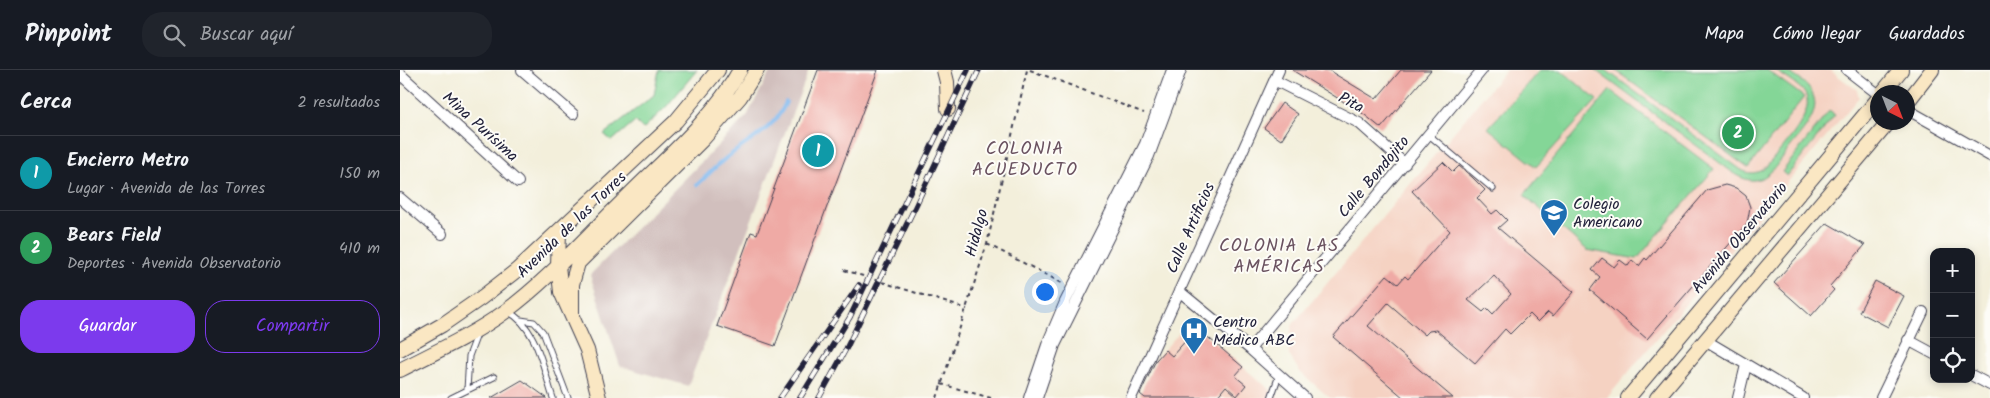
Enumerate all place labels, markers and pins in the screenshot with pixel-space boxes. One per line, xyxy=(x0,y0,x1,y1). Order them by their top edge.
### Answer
pin: 2 xyxy=(1722,114,1754,152)
pin: 1 xyxy=(802,132,834,170)
place label: Colegio Americano xyxy=(1573,192,1642,235)
school or university icon: Colegio Americano xyxy=(1539,198,1569,237)
place label: Centro Médico ABC xyxy=(1213,310,1295,353)
hospital icon: Centro Médico ABC xyxy=(1179,316,1209,355)

